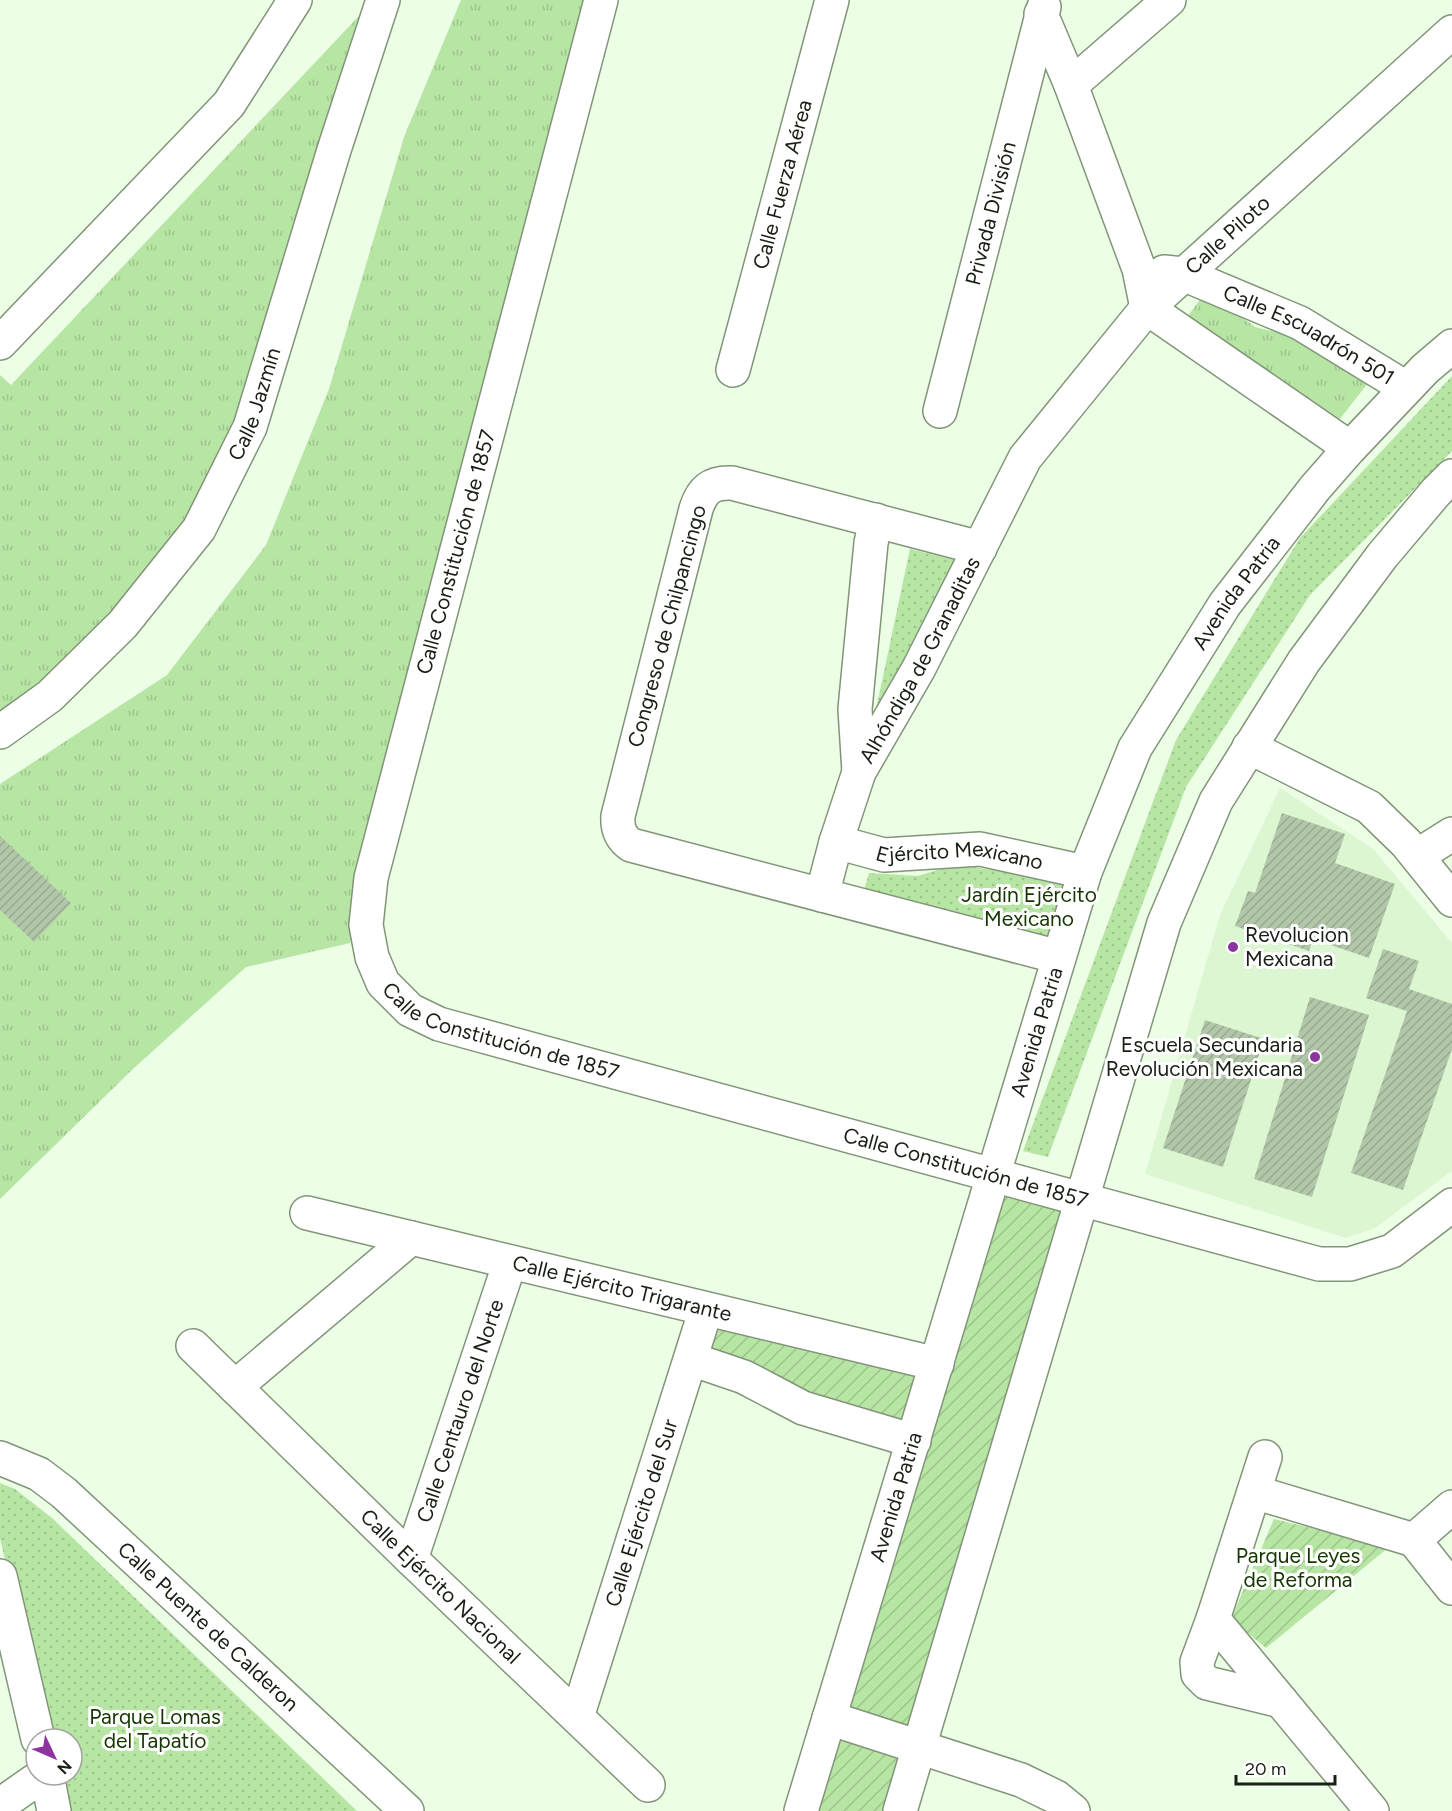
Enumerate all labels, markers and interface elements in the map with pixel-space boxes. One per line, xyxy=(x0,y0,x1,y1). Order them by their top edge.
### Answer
street label: Calle Fuerza Aérea xyxy=(748,97,817,272)
street label: Privada División xyxy=(960,139,1021,288)
street label: Calle Piloto xyxy=(1180,190,1275,279)
street label: Calle Escuadrón 501 xyxy=(1220,279,1399,390)
street label: Calle Jazmín xyxy=(222,345,285,464)
street label: Calle Constitución de 1857 xyxy=(411,427,500,677)
street label: Congreso de Chilpancingo xyxy=(622,502,711,750)
street label: Avenida Patria xyxy=(1187,531,1285,654)
street label: Alhóndiga de Granaditas xyxy=(854,553,985,767)
street label: Ejército Mexicano xyxy=(873,836,1045,874)
park label: Jardín Ejército Mexicano xyxy=(961,882,1097,931)
place label: Revolucion Mexicana xyxy=(1245,922,1349,971)
marker: Revolucion Mexicana xyxy=(1226,940,1240,954)
street label: Avenida Patria xyxy=(1005,964,1068,1100)
street label: Calle Constitución de 1857 xyxy=(377,977,622,1085)
place label: Escuela Secundaria Revolución Mexicana xyxy=(1106,1032,1303,1081)
marker: Escuela Secundaria Revolución Mexicana xyxy=(1308,1050,1322,1064)
street label: Calle Constitución de 1857 xyxy=(841,1122,1091,1212)
street label: Calle Ejército Trigarante xyxy=(510,1250,734,1326)
street label: Calle Centauro del Norte xyxy=(411,1296,509,1526)
street label: Calle Ejército del Sur xyxy=(600,1416,682,1610)
street label: Avenida Patria xyxy=(864,1429,927,1565)
street label: Calle Ejército Nacional xyxy=(355,1504,526,1669)
street label: Calle Puente de Calderon xyxy=(113,1536,304,1716)
park label: Parque Leyes de Reforma xyxy=(1236,1543,1360,1592)
park label: Parque Lomas del Tapatío xyxy=(89,1704,221,1753)
north arrow xyxy=(24,1727,84,1787)
scale bar xyxy=(1236,1748,1335,1786)
text: N xyxy=(53,1756,76,1778)
text: 20 m xyxy=(1245,1758,1286,1780)

